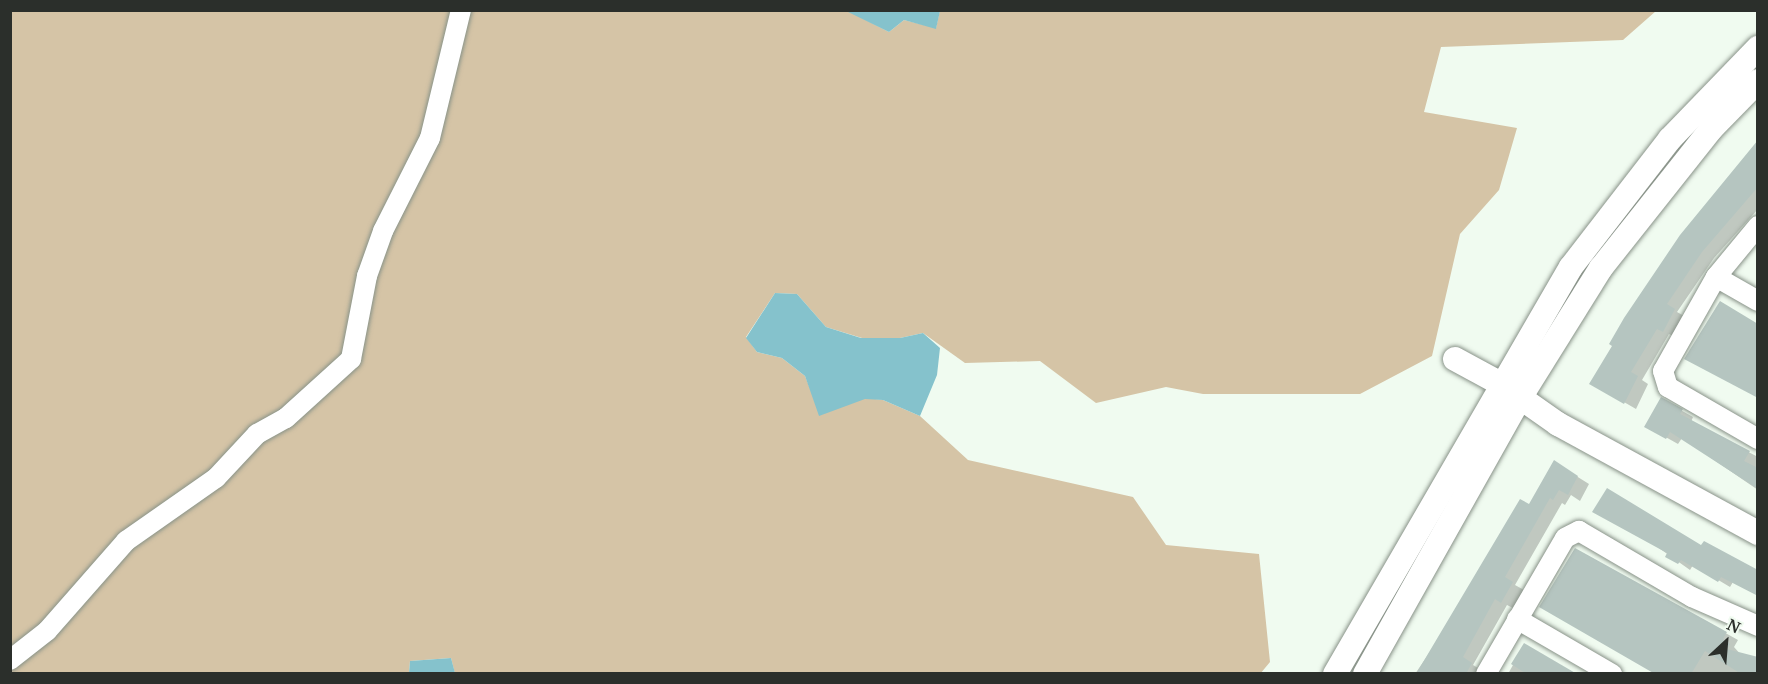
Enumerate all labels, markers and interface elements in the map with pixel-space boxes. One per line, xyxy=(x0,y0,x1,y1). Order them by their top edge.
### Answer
north arrow xyxy=(1696,612,1756,672)
text: N xyxy=(1723,613,1744,638)

